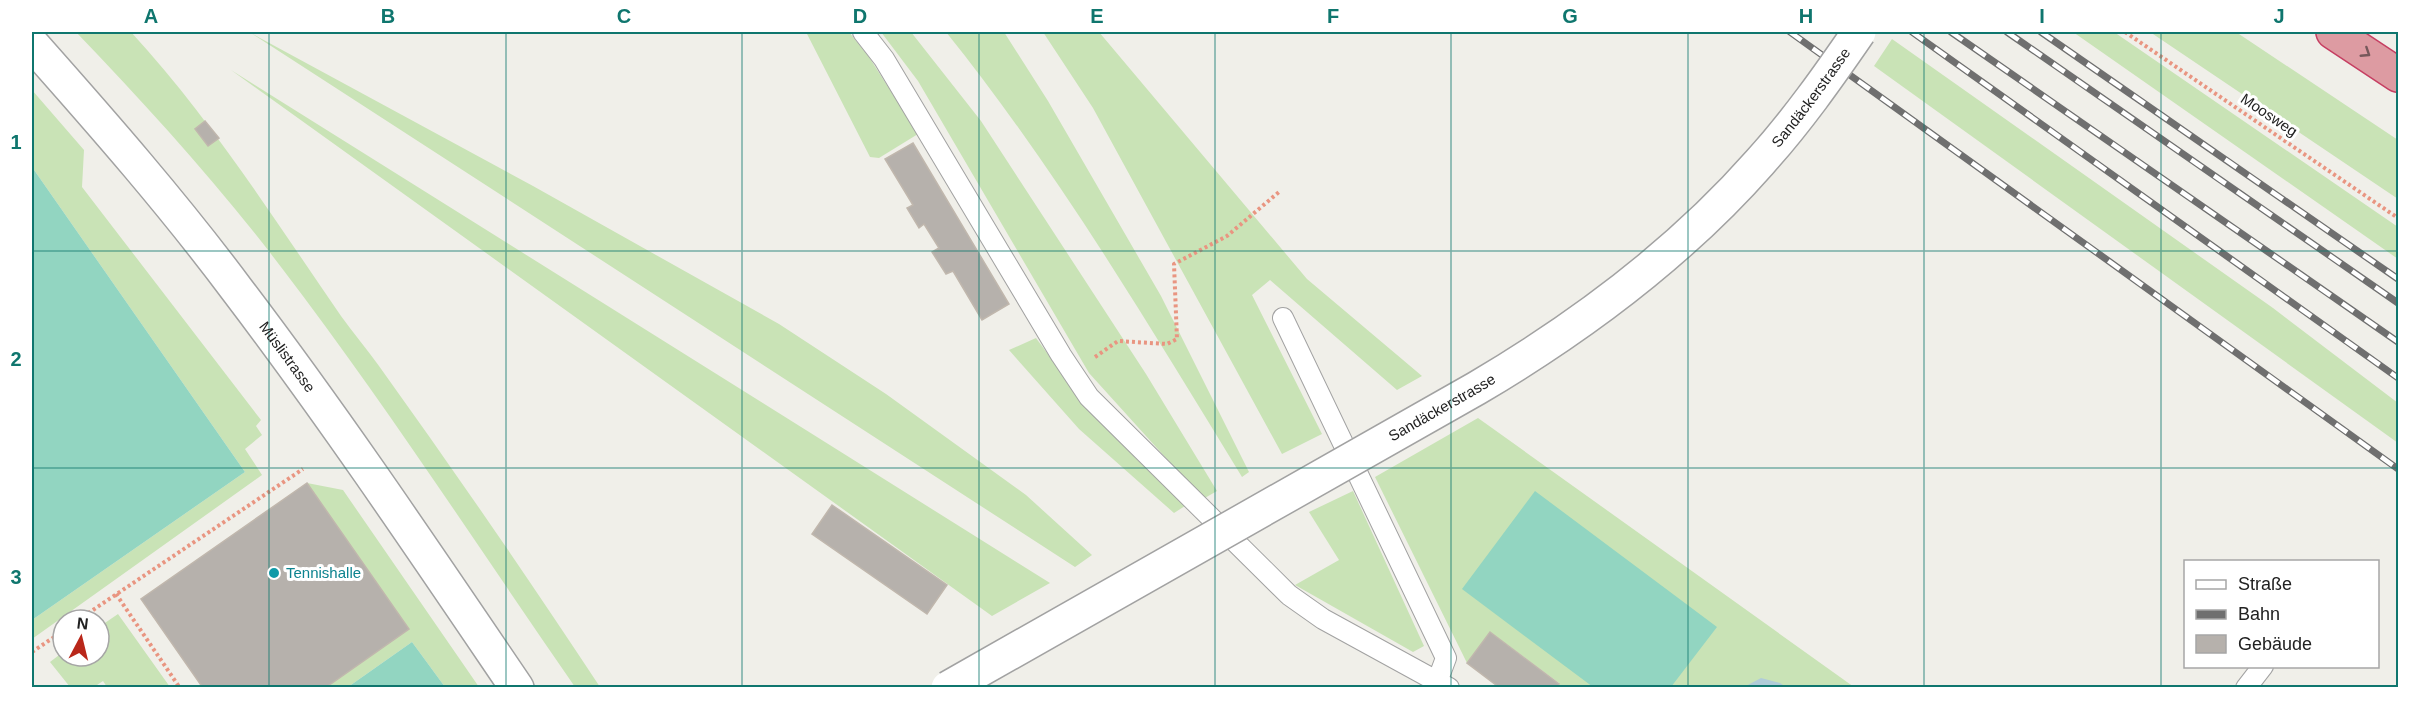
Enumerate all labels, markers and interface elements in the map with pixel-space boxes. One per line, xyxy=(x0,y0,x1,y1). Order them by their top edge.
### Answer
text: A xyxy=(144,5,158,27)
text: B xyxy=(381,5,395,27)
text: C xyxy=(617,5,631,27)
text: D xyxy=(853,5,867,27)
text: E xyxy=(1090,5,1104,27)
text: F xyxy=(1327,5,1339,27)
text: G xyxy=(1562,5,1578,27)
text: H xyxy=(1799,5,1813,27)
text: I xyxy=(2039,5,2045,27)
text: J xyxy=(2273,5,2285,27)
street label: Sandäckerstrasse xyxy=(1768,44,1853,150)
one-way arrow xyxy=(2359,46,2370,57)
street label: Moosweg xyxy=(2238,90,2301,140)
text: 1 xyxy=(10,131,22,153)
street label: Müslistrasse xyxy=(256,318,319,395)
text: 2 xyxy=(10,348,22,370)
street label: Sandäckerstrasse xyxy=(1385,370,1498,444)
legend xyxy=(2184,560,2379,668)
place label: Tennishalle xyxy=(286,564,361,581)
text: 3 xyxy=(10,566,22,588)
marker: Tennishalle xyxy=(267,566,281,580)
text: Straße xyxy=(2238,574,2292,594)
text: Bahn xyxy=(2238,604,2280,624)
north arrow xyxy=(51,608,111,668)
text: N xyxy=(76,614,90,633)
text: Gebäude xyxy=(2238,634,2312,654)

